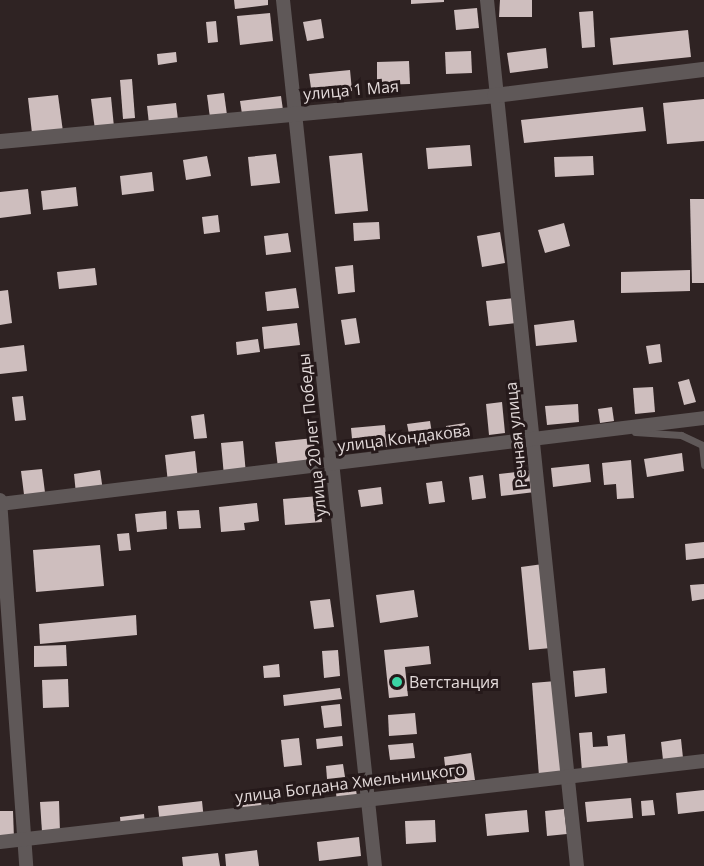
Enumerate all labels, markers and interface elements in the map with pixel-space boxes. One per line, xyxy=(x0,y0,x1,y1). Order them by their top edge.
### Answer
street label: улица 1 Мая xyxy=(302,76,400,104)
street label: улица 20 лет Победы xyxy=(294,352,330,518)
street label: Речная улица xyxy=(501,381,531,489)
street label: улица Кондакова xyxy=(336,420,472,456)
place label: Ветстанция xyxy=(409,672,499,692)
marker: Ветстанция xyxy=(390,675,404,689)
street label: улица Богдана Хмельницкого xyxy=(234,759,466,807)

